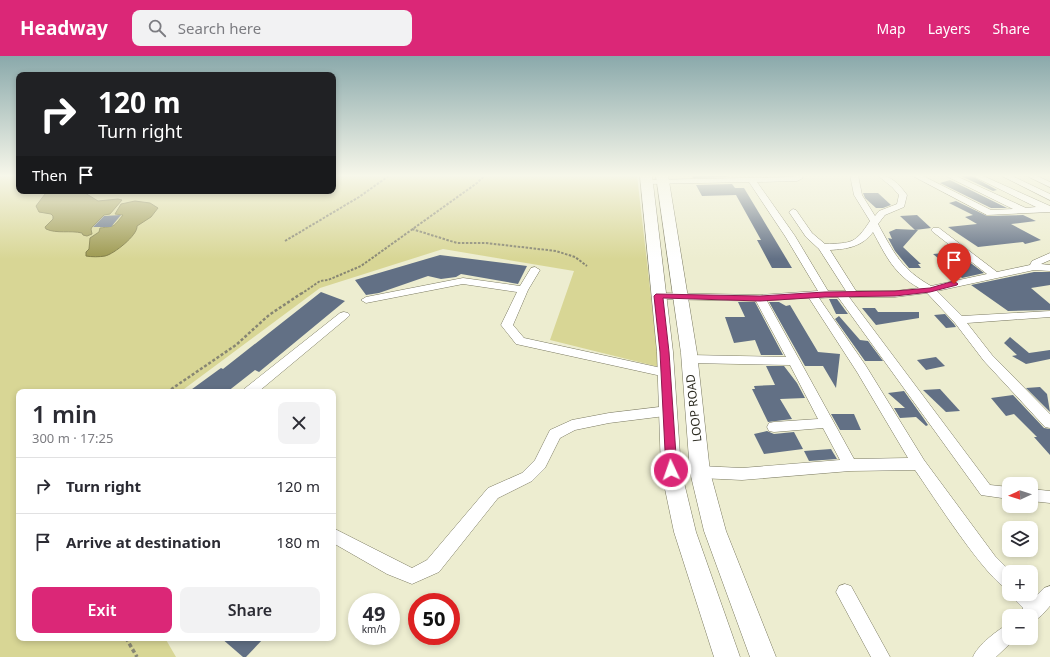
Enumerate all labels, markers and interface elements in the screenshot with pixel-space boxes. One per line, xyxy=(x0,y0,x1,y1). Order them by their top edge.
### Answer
search box xyxy=(132,10,412,46)
text: Headway xyxy=(20,15,108,41)
icon: search xyxy=(146,17,168,39)
text: Search here xyxy=(178,18,261,38)
text: Map xyxy=(877,19,906,38)
text: Layers xyxy=(928,19,970,38)
text: Share xyxy=(992,19,1030,38)
text: 120 m xyxy=(98,83,181,121)
icon: right xyxy=(32,88,84,140)
text: Turn right xyxy=(98,119,182,143)
icon: arrive xyxy=(75,164,97,186)
text: Then xyxy=(32,165,67,185)
pin xyxy=(937,243,971,284)
icon: arrive xyxy=(943,249,965,271)
street label: LOOP ROAD xyxy=(681,373,706,443)
text: 1 min xyxy=(32,397,97,430)
button: close xyxy=(278,402,320,444)
text: 300 m · 17:25 xyxy=(32,429,113,447)
position arrow xyxy=(650,449,692,491)
icon: right xyxy=(32,475,54,497)
text: Turn right xyxy=(66,476,141,496)
text: 120 m xyxy=(276,476,320,496)
north arrow xyxy=(1002,477,1038,513)
map controls xyxy=(1002,477,1038,645)
button: layers xyxy=(1002,521,1038,557)
icon: arrive xyxy=(32,531,54,553)
text: Arrive at destination xyxy=(66,532,221,552)
text: 180 m xyxy=(276,532,320,552)
button: + xyxy=(1002,565,1038,601)
button: Exit xyxy=(32,587,172,633)
button: Share xyxy=(180,587,320,633)
speed limit sign: 50 xyxy=(408,593,460,645)
text: 49 xyxy=(363,600,385,627)
button: − xyxy=(1002,609,1038,645)
text: km/h xyxy=(362,622,386,636)

